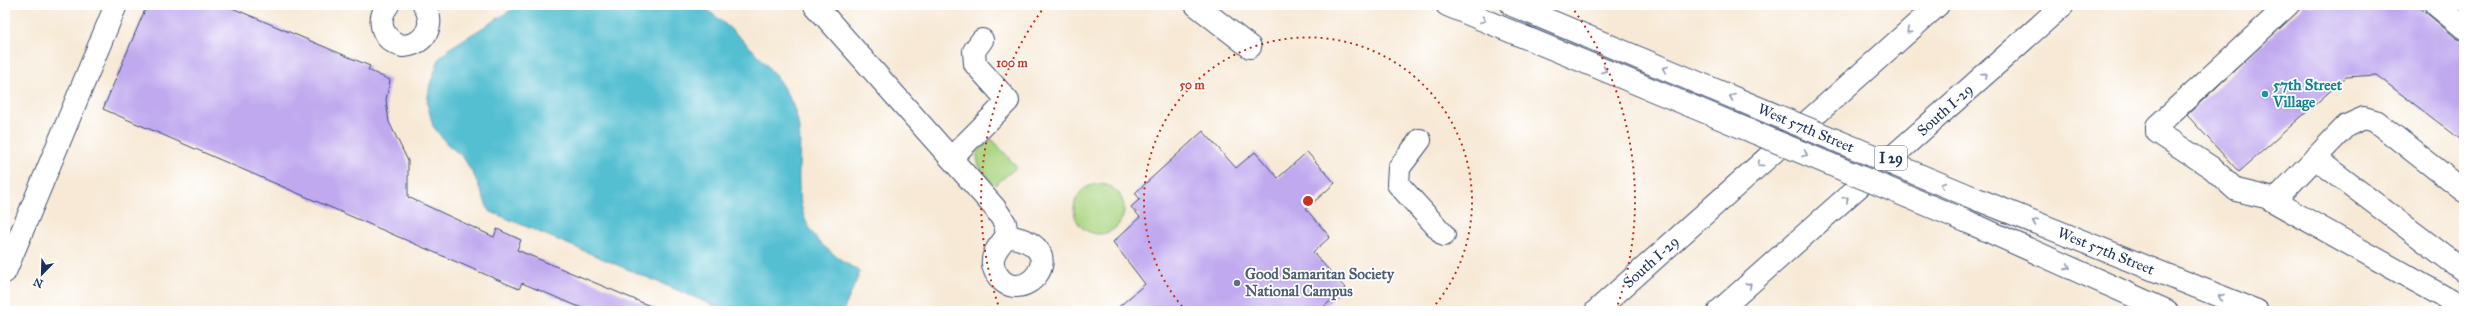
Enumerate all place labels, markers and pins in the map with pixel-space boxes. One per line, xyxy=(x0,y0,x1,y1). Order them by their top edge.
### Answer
place label: 57th Street Village xyxy=(2272,76,2343,112)
marker: 57th Street Village xyxy=(2260,89,2270,99)
centre of rings xyxy=(1301,194,1315,208)
place label: Good Samaritan Society National Campus xyxy=(1245,265,1395,301)
marker: Good Samaritan Society National Campus xyxy=(1232,278,1242,288)

